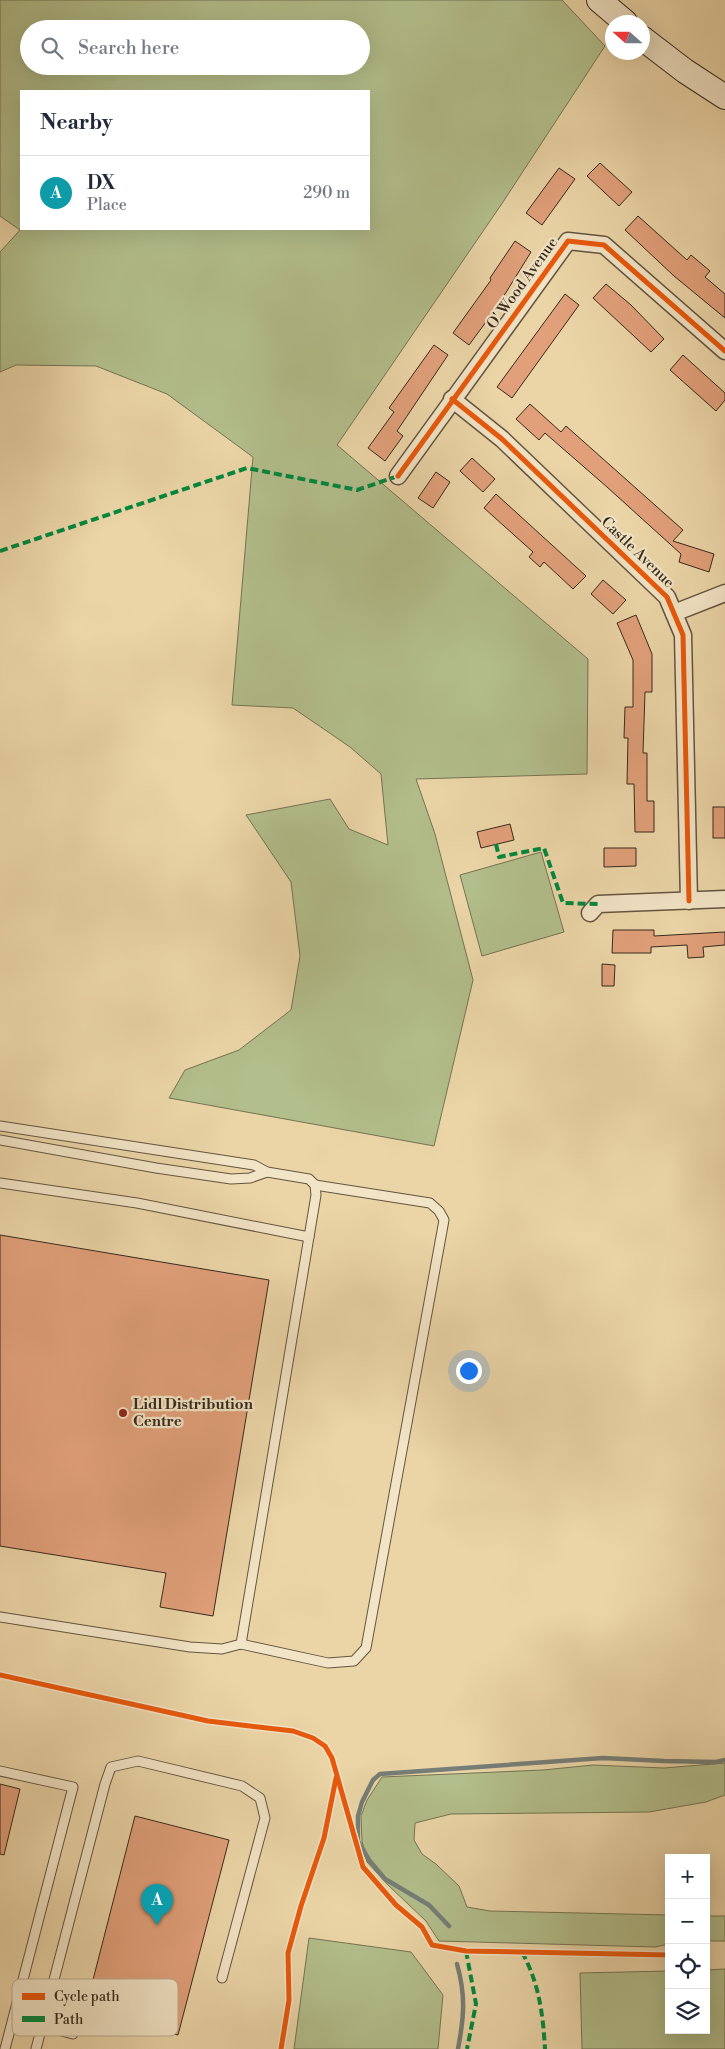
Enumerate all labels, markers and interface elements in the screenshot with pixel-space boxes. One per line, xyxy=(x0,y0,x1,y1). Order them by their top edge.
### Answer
north arrow xyxy=(605,15,650,60)
search box xyxy=(20,20,370,75)
icon: search xyxy=(38,34,66,62)
text: Search here xyxy=(78,36,179,60)
text: Nearby xyxy=(40,110,113,136)
text: DX xyxy=(87,171,115,195)
text: A xyxy=(50,183,62,203)
text: 290 m xyxy=(303,183,350,203)
text: Place xyxy=(87,195,127,215)
street label: O' Wood Avenue xyxy=(483,234,562,333)
street label: Castle Avenue xyxy=(597,513,678,592)
your location xyxy=(456,1358,482,1384)
place label: Lidl Distribution Centre xyxy=(133,1395,254,1431)
marker: Lidl Distribution Centre xyxy=(117,1407,129,1419)
map controls xyxy=(665,1854,710,2034)
button: + xyxy=(665,1854,710,1899)
pin: A xyxy=(141,1884,173,1925)
button: − xyxy=(665,1899,710,1944)
button: locate xyxy=(665,1944,710,1989)
legend xyxy=(12,1979,178,2036)
text: Cycle path xyxy=(54,1988,120,2006)
button: layers xyxy=(665,1989,710,2034)
text: Path xyxy=(54,2011,84,2029)

